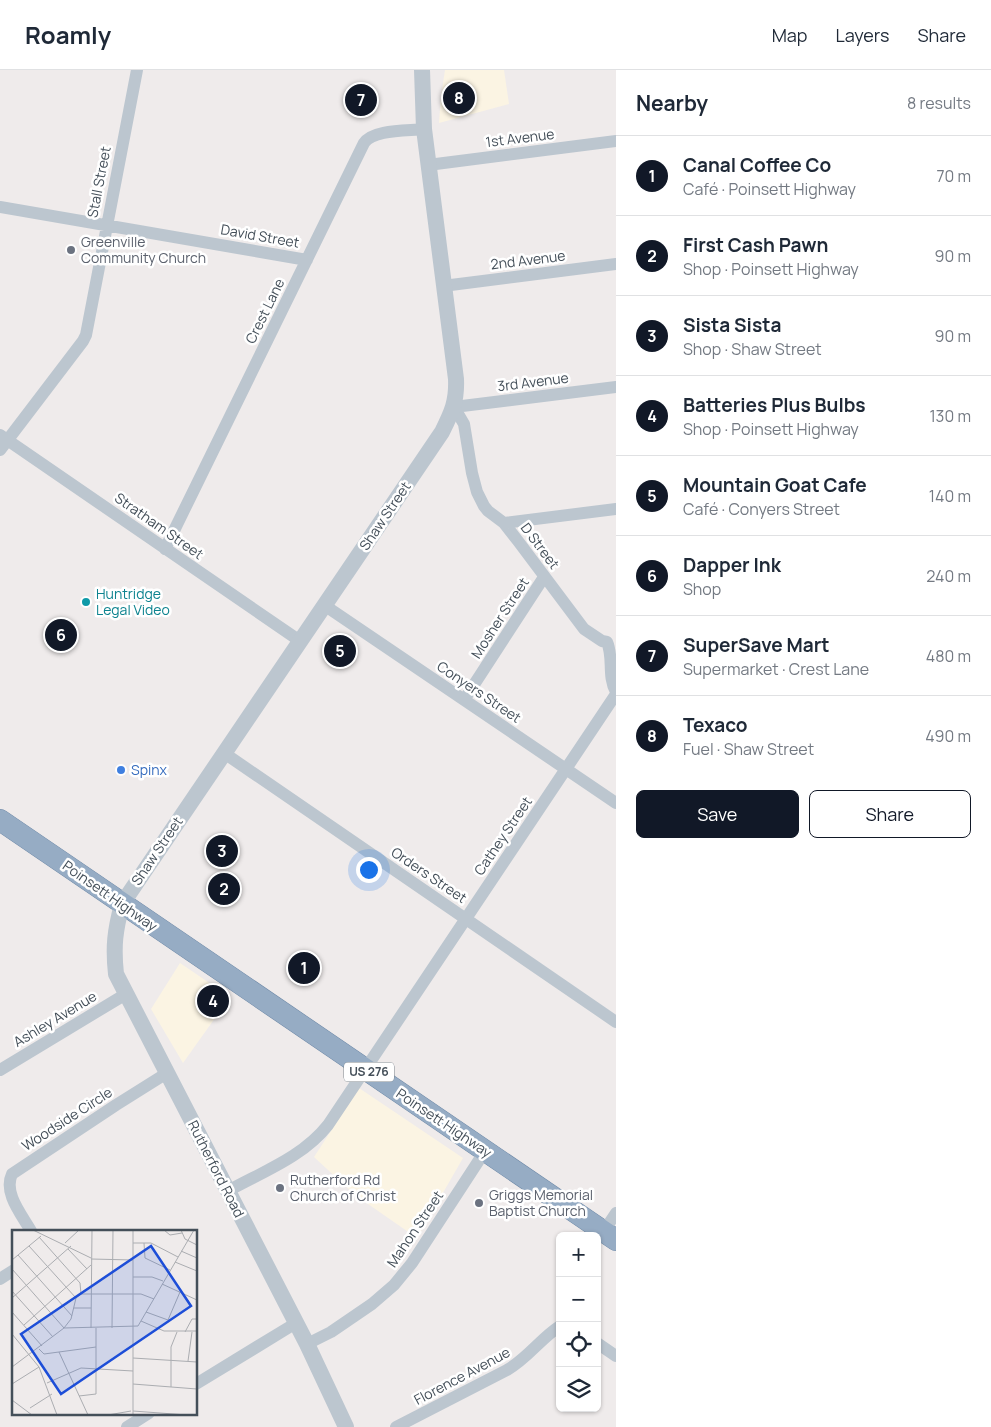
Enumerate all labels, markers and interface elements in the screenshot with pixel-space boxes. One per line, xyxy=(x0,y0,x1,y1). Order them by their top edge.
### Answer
text: Roamly xyxy=(25,18,111,51)
text: Map xyxy=(772,23,807,47)
text: Layers xyxy=(835,23,889,47)
text: Share xyxy=(917,23,966,47)
pin: 8 xyxy=(443,79,475,117)
pin: 7 xyxy=(345,81,377,119)
text: Nearby xyxy=(636,89,708,117)
text: 8 results xyxy=(907,92,971,114)
street label: 1st Avenue xyxy=(484,124,555,151)
street label: Stall Street xyxy=(82,144,115,219)
text: Canal Coffee Co xyxy=(683,152,831,178)
text: 1 xyxy=(648,165,656,187)
text: 70 m xyxy=(936,165,971,187)
text: Café · Poinsett Highway xyxy=(683,178,856,200)
street label: David Street xyxy=(219,219,301,252)
place label: Greenville Community Church xyxy=(81,232,206,267)
text: First Cash Pawn xyxy=(683,232,828,258)
marker: Greenville Community Church xyxy=(65,244,77,256)
street label: 2nd Avenue xyxy=(489,245,566,274)
text: 2 xyxy=(647,245,657,267)
text: 90 m xyxy=(935,245,971,267)
text: Shop · Poinsett Highway xyxy=(683,258,859,280)
street label: Crest Lane xyxy=(241,275,288,347)
text: Sista Sista xyxy=(683,312,781,338)
text: 3 xyxy=(647,325,657,347)
text: 90 m xyxy=(935,325,971,347)
text: Shop · Shaw Street xyxy=(683,338,822,360)
street label: 3rd Avenue xyxy=(496,368,570,395)
text: Batteries Plus Bulbs xyxy=(683,392,866,418)
text: 4 xyxy=(647,405,657,427)
text: 130 m xyxy=(929,405,971,427)
text: Shop · Poinsett Highway xyxy=(683,418,859,440)
text: Mountain Goat Cafe xyxy=(683,472,867,498)
street label: Shaw Street xyxy=(355,477,415,554)
text: 5 xyxy=(647,485,657,507)
text: 140 m xyxy=(929,485,971,507)
street label: Stratham Street xyxy=(111,488,208,563)
text: Café · Conyers Street xyxy=(683,498,840,520)
street label: D Street xyxy=(517,519,564,573)
text: Dapper Ink xyxy=(683,552,781,578)
text: 6 xyxy=(647,565,657,587)
text: 240 m xyxy=(926,565,971,587)
street label: Mosher Street xyxy=(466,573,533,662)
text: Shop xyxy=(683,578,721,600)
place label: Huntridge Legal Video xyxy=(96,584,170,619)
marker: Huntridge Legal Video xyxy=(80,596,92,608)
pin: 6 xyxy=(45,616,77,654)
pin: 5 xyxy=(324,632,356,670)
text: SuperSave Mart xyxy=(683,632,830,658)
text: 7 xyxy=(648,645,656,667)
text: 480 m xyxy=(926,645,971,667)
street label: Conyers Street xyxy=(433,656,525,727)
text: Supermarket · Crest Lane xyxy=(683,658,869,680)
text: Texaco xyxy=(683,712,748,738)
text: 8 xyxy=(647,725,657,747)
text: 490 m xyxy=(925,725,971,747)
text: Fuel · Shaw Street xyxy=(683,738,814,760)
place label: Spinx xyxy=(131,760,168,779)
marker: Spinx xyxy=(115,764,127,776)
button: Save xyxy=(636,790,799,838)
button: Share xyxy=(809,790,971,838)
street label: Cathey Street xyxy=(469,792,536,879)
street label: Shaw Street xyxy=(127,812,187,889)
pin: 3 xyxy=(206,832,238,870)
street label: Orders Street xyxy=(388,842,471,907)
street label: Poinsett Highway xyxy=(59,856,162,936)
your location xyxy=(356,857,382,883)
pin: 2 xyxy=(208,870,240,908)
pin: 1 xyxy=(288,949,320,987)
pin: 4 xyxy=(197,982,229,1020)
street label: Ashley Avenue xyxy=(10,986,100,1051)
road number: US 276 xyxy=(344,1062,394,1082)
street label: Woodside Circle xyxy=(18,1082,116,1155)
street label: Poinsett Highway xyxy=(393,1084,496,1162)
street label: Rutherford Road xyxy=(184,1117,249,1221)
place label: Rutherford Rd Church of Christ xyxy=(290,1170,396,1205)
marker: Rutherford Rd Church of Christ xyxy=(274,1182,286,1194)
place label: Griggs Memorial Baptist Church xyxy=(489,1185,593,1220)
street label: Mahon Street xyxy=(382,1186,447,1271)
marker: Griggs Memorial Baptist Church xyxy=(473,1197,485,1209)
inset map xyxy=(12,1230,198,1414)
map controls xyxy=(556,1232,601,1412)
button: + xyxy=(556,1232,601,1277)
button: − xyxy=(556,1277,601,1322)
button: locate xyxy=(556,1322,601,1367)
street label: Florence Avenue xyxy=(410,1342,513,1409)
button: layers xyxy=(556,1367,601,1412)

